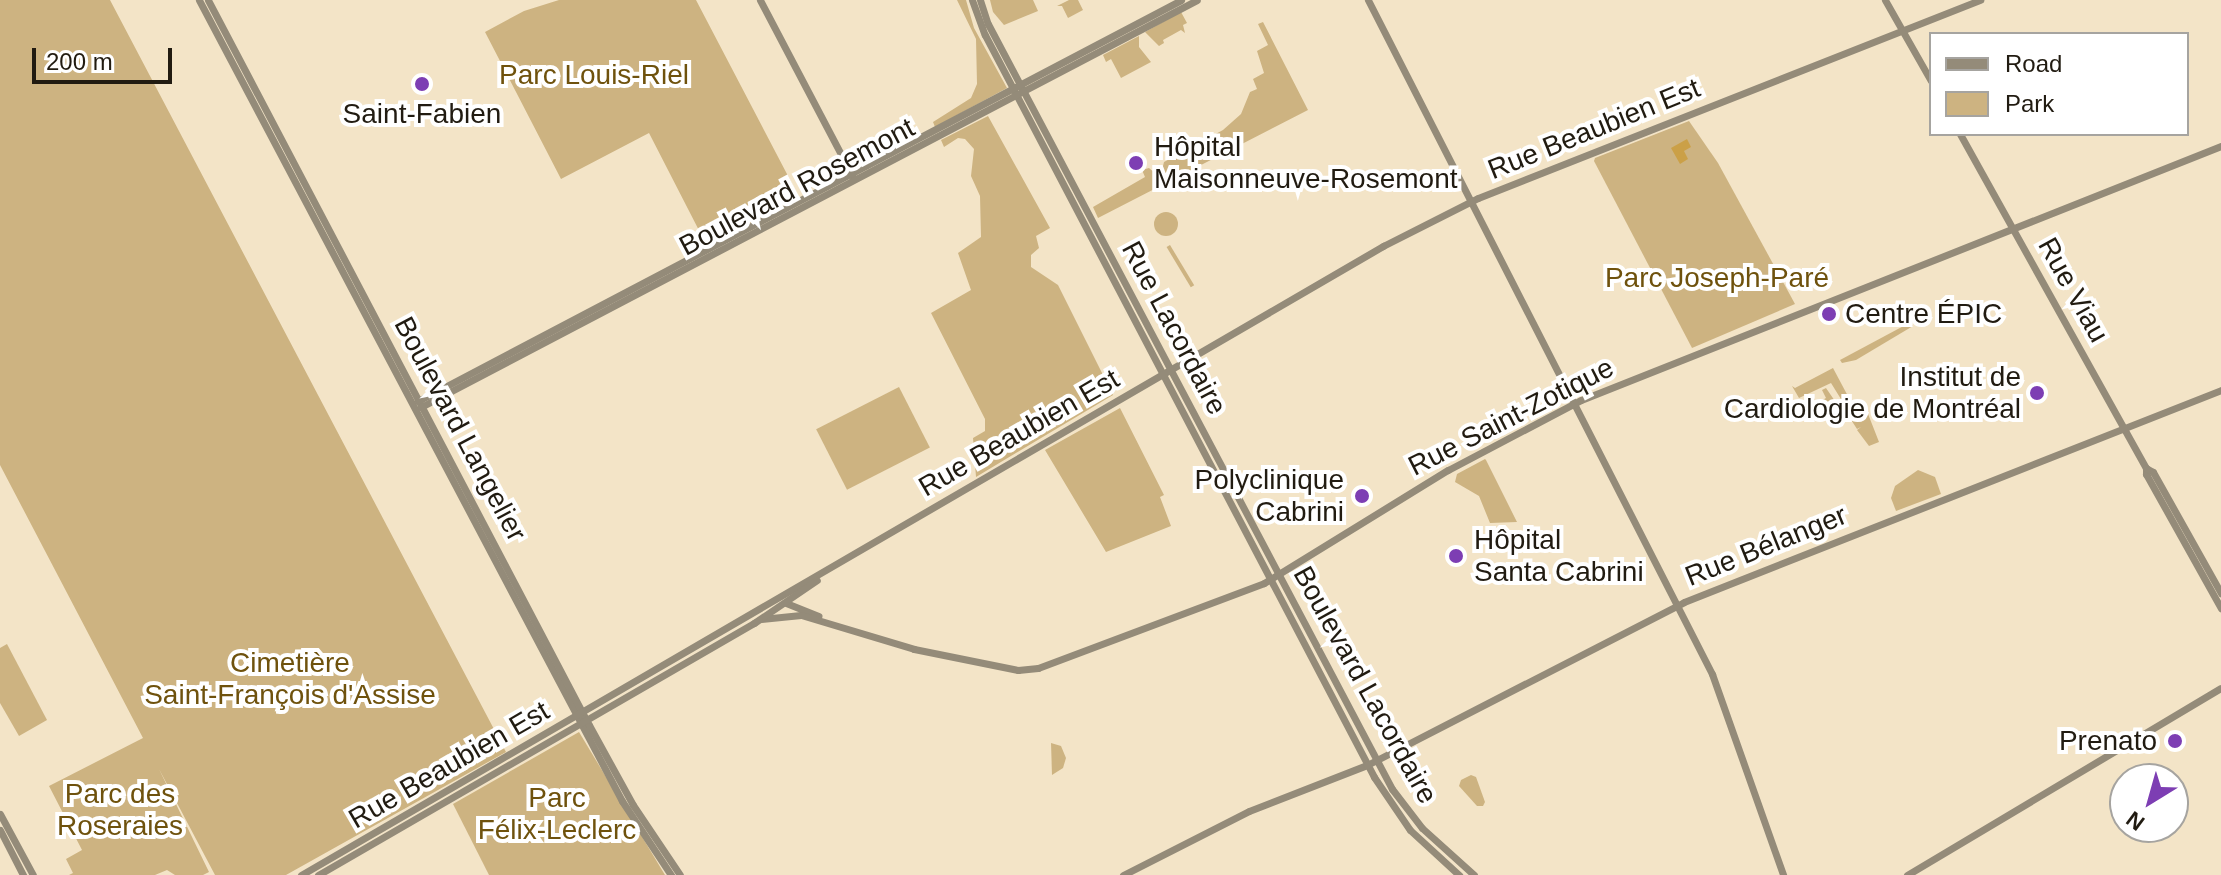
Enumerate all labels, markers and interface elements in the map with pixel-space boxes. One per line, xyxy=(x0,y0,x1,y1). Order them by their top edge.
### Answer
scale bar xyxy=(36,32,176,82)
legend xyxy=(1929,32,2189,136)
text: 200 m xyxy=(46,48,113,75)
text: Road xyxy=(2005,50,2062,77)
park label: Parc Louis-Riel xyxy=(499,58,689,92)
street label: Rue Beaubien Est xyxy=(1483,71,1705,187)
marker: Saint-Fabien xyxy=(413,75,431,93)
text: Park xyxy=(2005,90,2054,117)
place label: Saint-Fabien xyxy=(343,97,501,131)
street label: Boulevard Rosemont xyxy=(674,111,920,263)
place label: Hôpital Maisonneuve-Rosemont xyxy=(1154,130,1457,196)
marker: Hôpital Maisonneuve-Rosemont xyxy=(1125,152,1147,174)
street label: Rue Viau xyxy=(2031,232,2115,348)
street label: Rue Lacordaire xyxy=(1114,236,1234,420)
park label: Parc Joseph-Paré xyxy=(1605,261,1829,295)
place label: Centre ÉPIC xyxy=(1845,297,2002,331)
marker: Centre ÉPIC xyxy=(1820,305,1838,323)
street label: Boulevard Langelier xyxy=(387,311,533,547)
street label: Rue Saint-Zotique xyxy=(1403,351,1619,483)
place label: Institut de Cardiologie de Montréal xyxy=(1724,360,2021,426)
street label: Rue Beaubien Est xyxy=(913,362,1125,504)
marker: Institut de Cardiologie de Montréal xyxy=(2028,384,2046,402)
place label: Polyclinique Cabrini xyxy=(1195,463,1344,529)
marker: Polyclinique Cabrini xyxy=(1351,485,1373,507)
street label: Rue Bélanger xyxy=(1680,498,1852,594)
place label: Hôpital Santa Cabrini xyxy=(1474,523,1644,589)
marker: Hôpital Santa Cabrini xyxy=(1445,545,1467,567)
street label: Boulevard Lacordaire xyxy=(1286,560,1444,810)
park label: Cimetière Saint-François d'Assise xyxy=(144,646,436,712)
street label: Rue Beaubien Est xyxy=(343,694,555,836)
place label: Prenato xyxy=(2059,724,2157,758)
marker: Prenato xyxy=(2164,730,2186,752)
north arrow xyxy=(2109,763,2189,843)
park label: Parc des Roseraies xyxy=(57,777,183,843)
park label: Parc Félix-Leclerc xyxy=(478,781,636,847)
text: N xyxy=(2122,806,2149,836)

